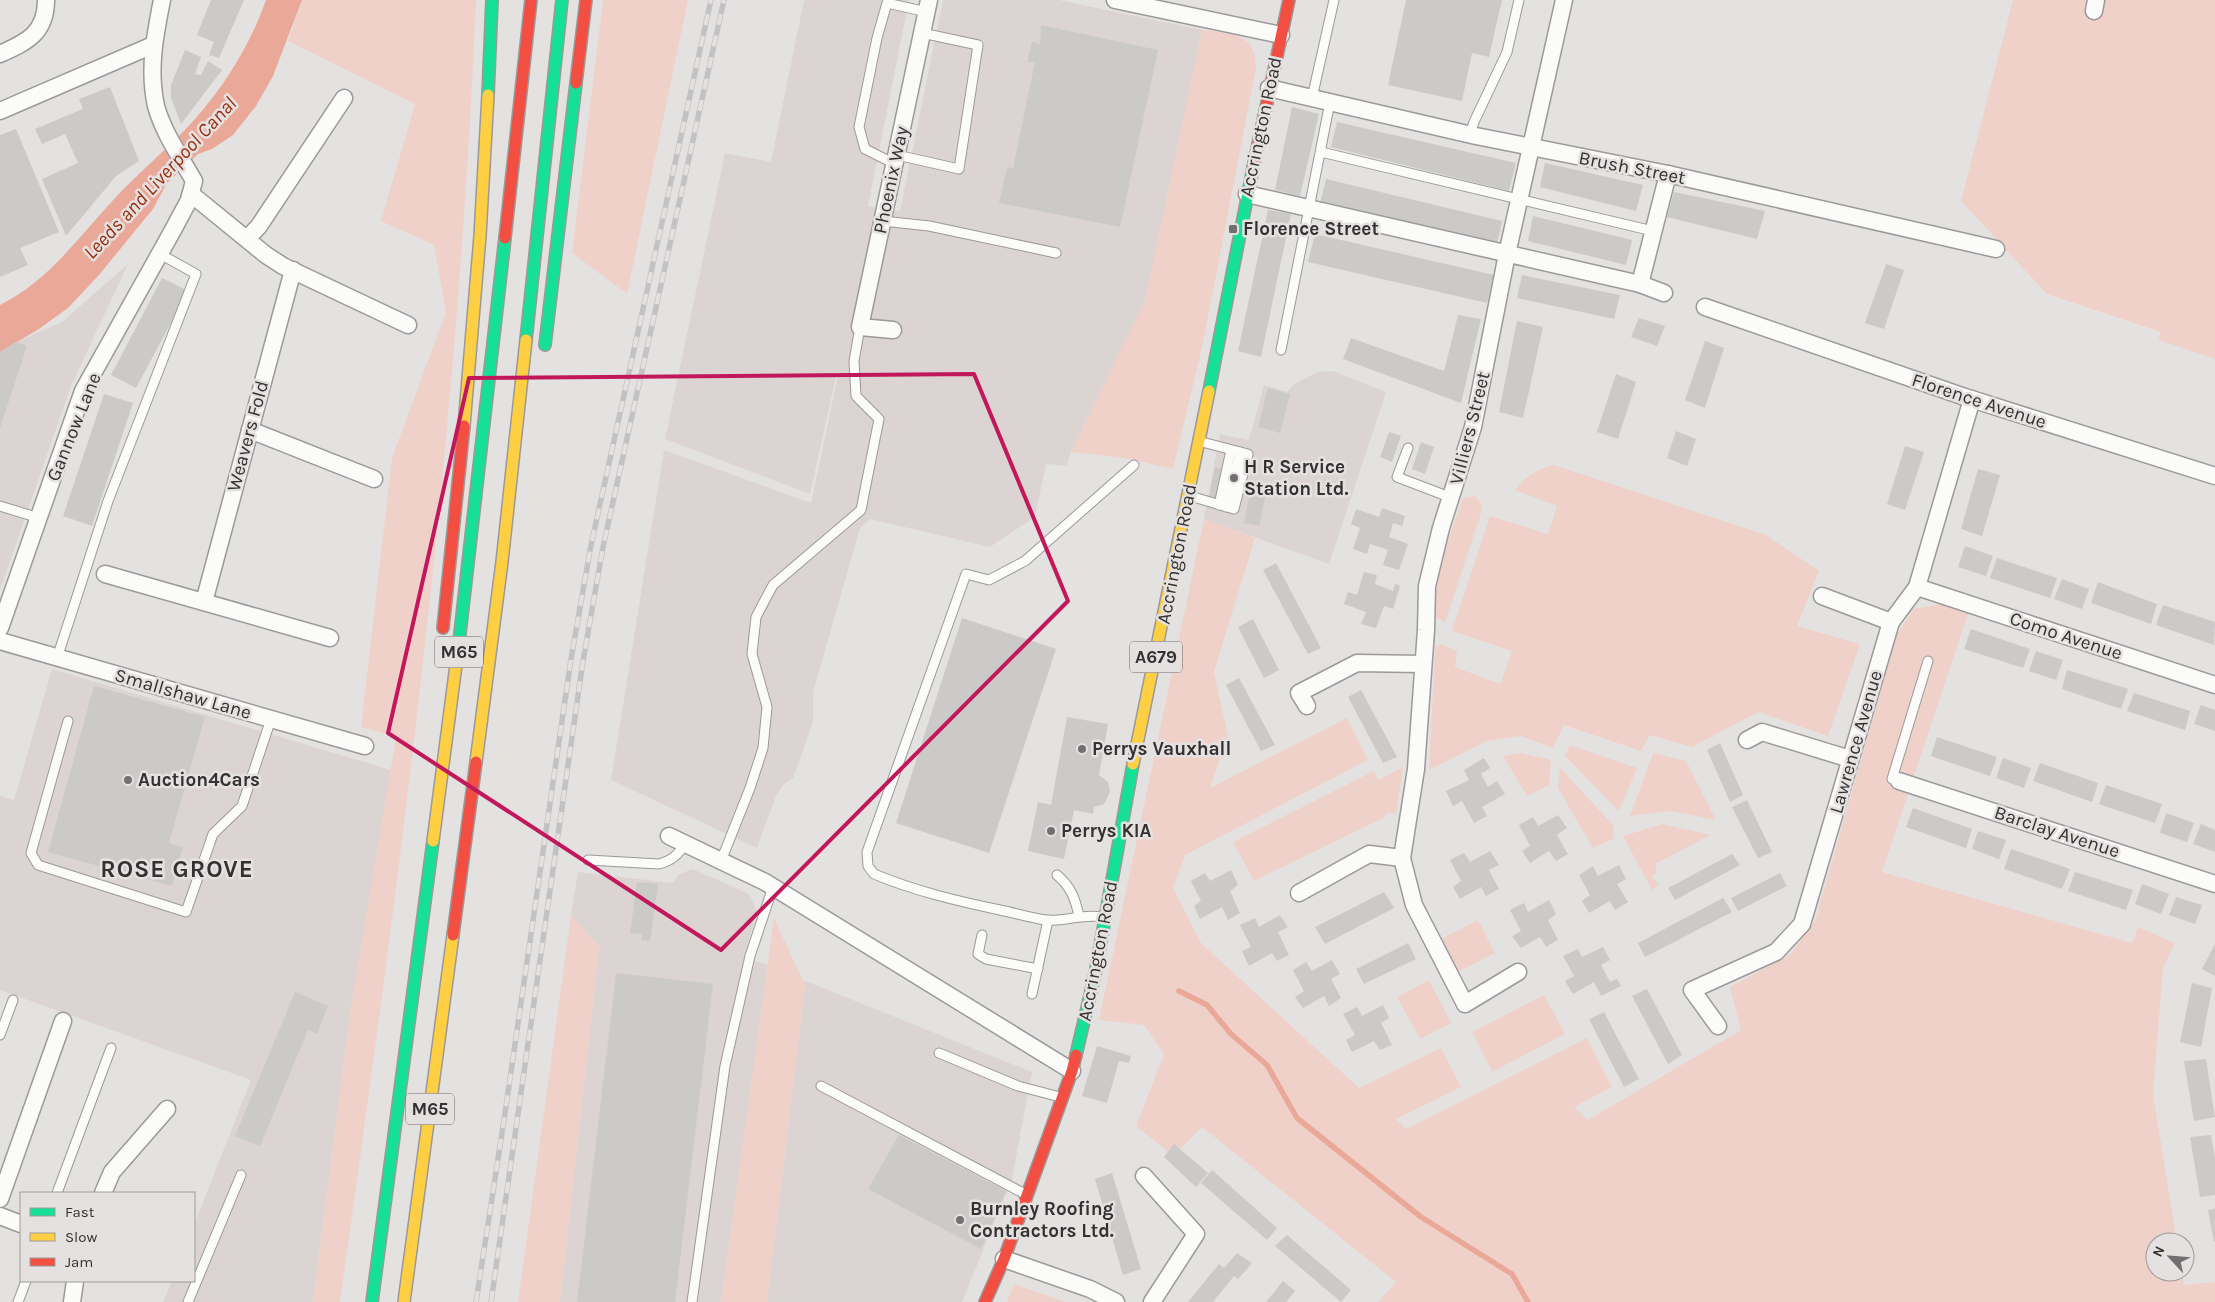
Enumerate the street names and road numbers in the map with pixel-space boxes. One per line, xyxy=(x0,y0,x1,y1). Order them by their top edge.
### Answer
street label: Accrington Road xyxy=(1235,55,1287,199)
street label: Phoenix Way xyxy=(869,124,913,236)
street label: Brush Street xyxy=(1577,147,1687,189)
street label: Villiers Street xyxy=(1445,369,1495,487)
street label: Florence Avenue xyxy=(1909,369,2049,433)
street label: Gannow Lane xyxy=(42,370,106,484)
street label: Weavers Fold xyxy=(223,378,273,494)
street label: Accrington Road xyxy=(1153,482,1201,626)
street label: Como Avenue xyxy=(2007,607,2125,665)
road number: M65 xyxy=(435,636,483,668)
road number: A679 xyxy=(1130,642,1182,672)
street label: Smallshaw Lane xyxy=(112,664,254,724)
street label: Lawrence Avenue xyxy=(1825,668,1887,816)
street label: Barclay Avenue xyxy=(1991,801,2123,863)
street label: Accrington Road xyxy=(1074,879,1122,1023)
road number: M65 xyxy=(406,1094,454,1124)

